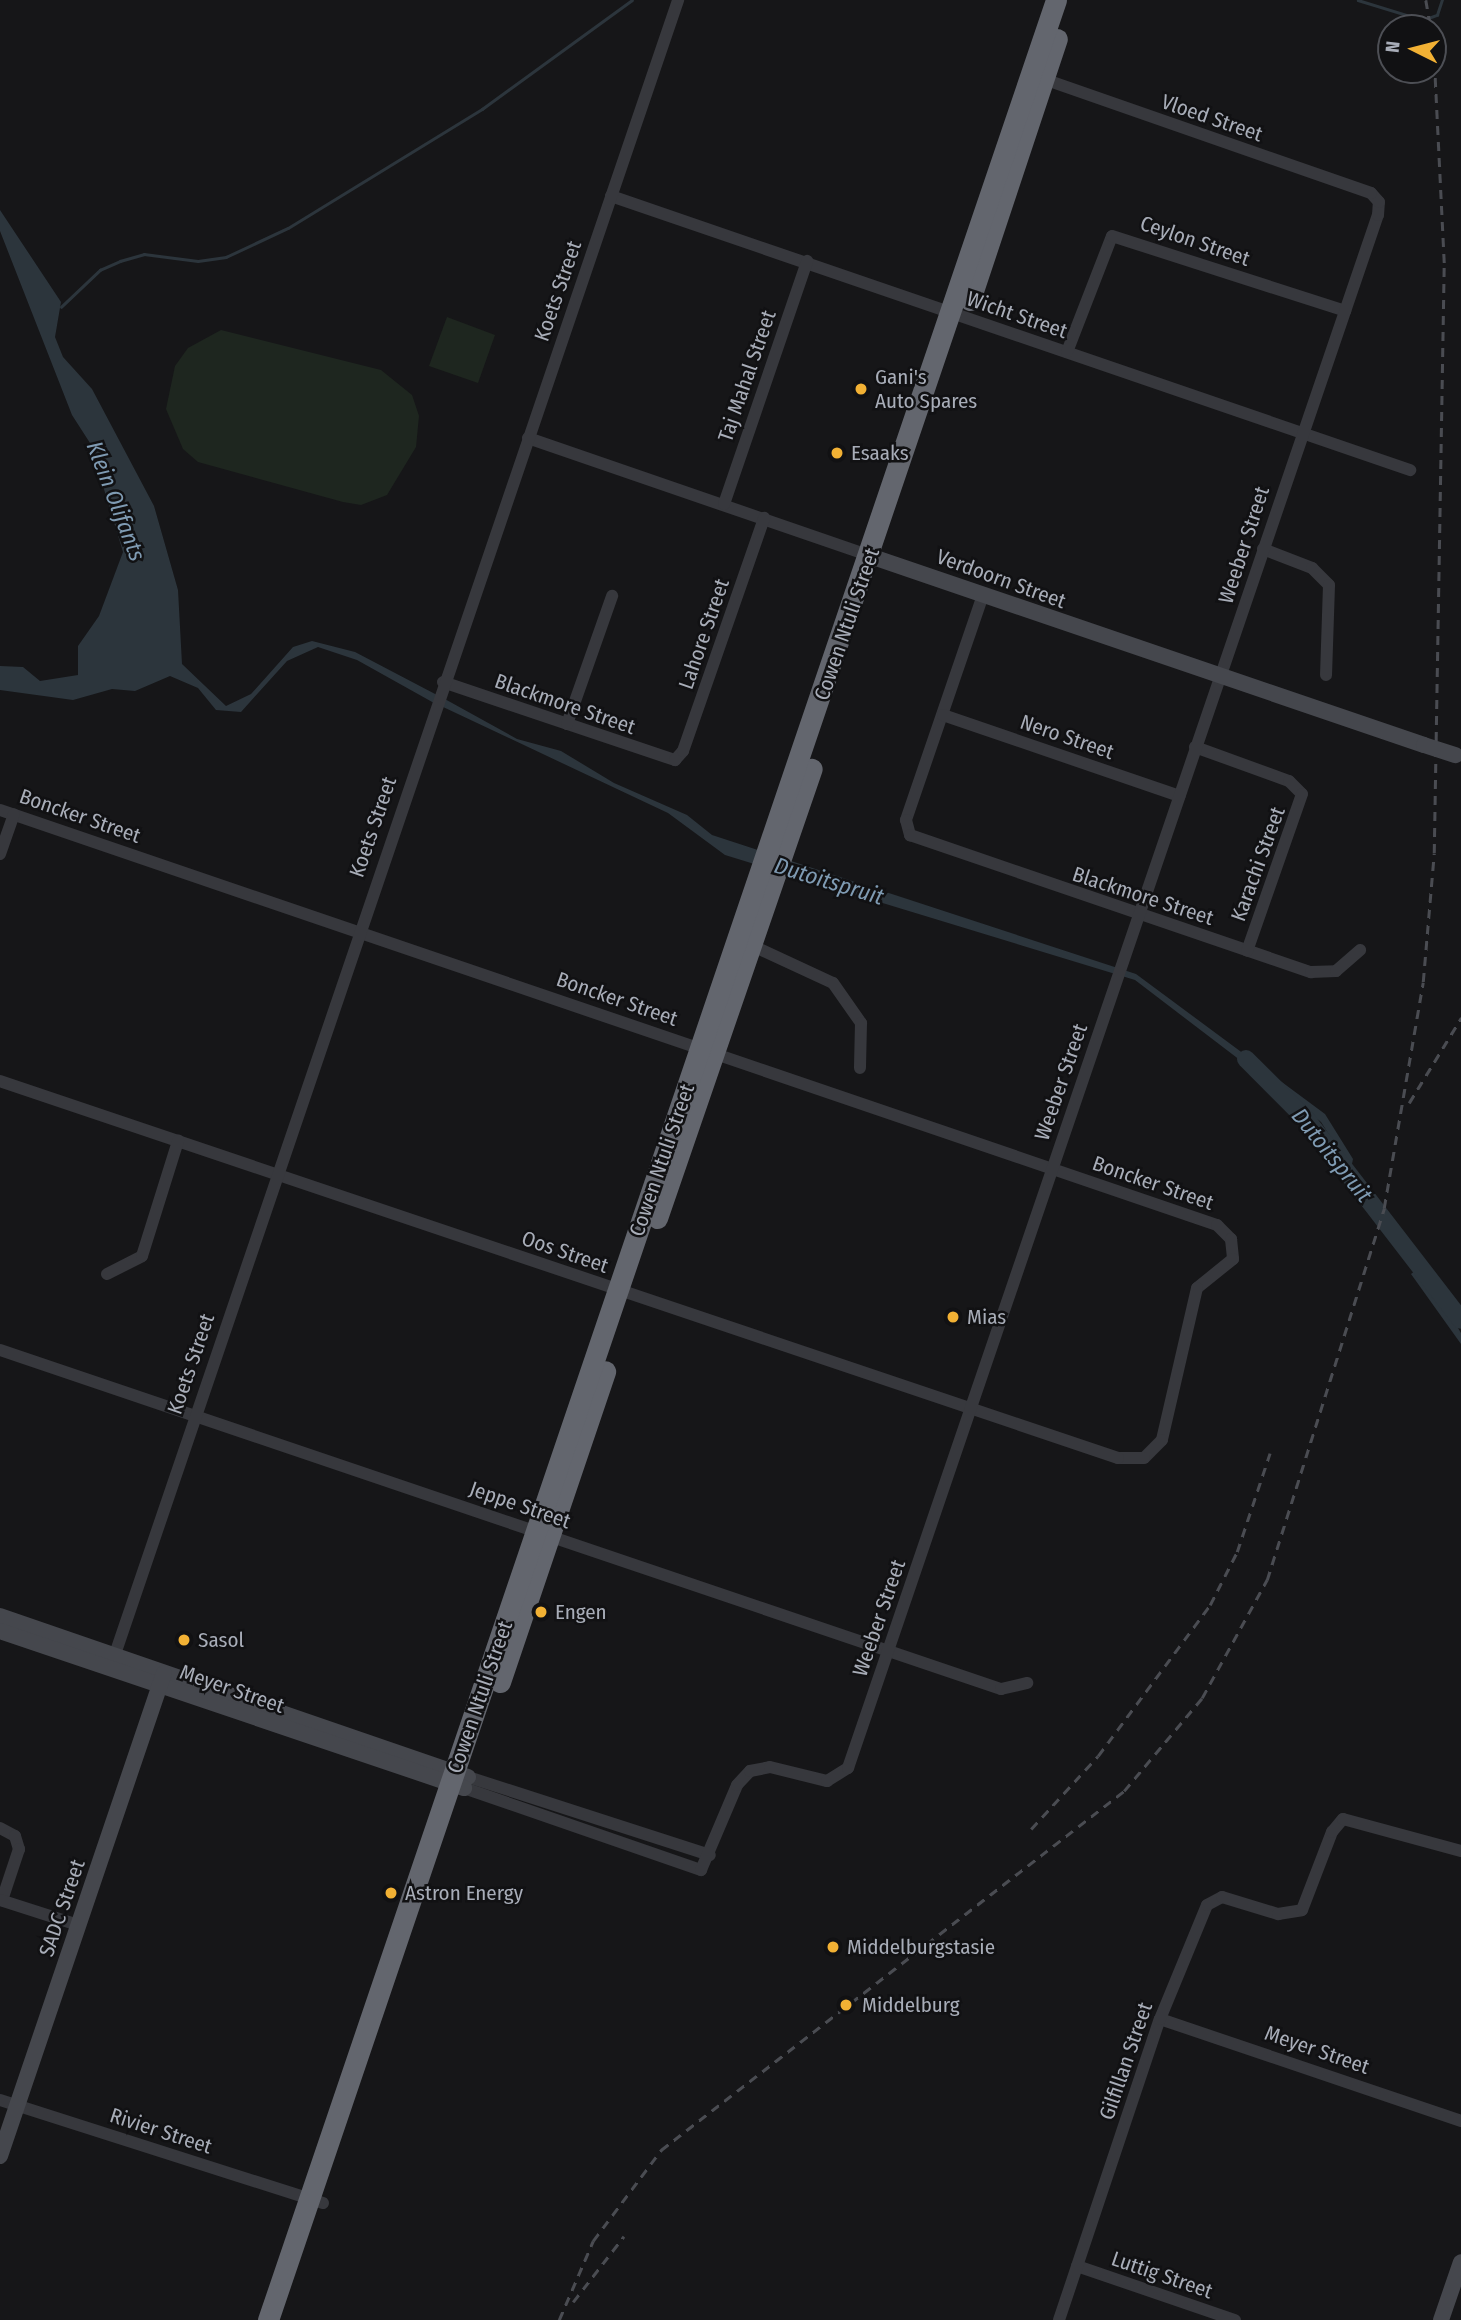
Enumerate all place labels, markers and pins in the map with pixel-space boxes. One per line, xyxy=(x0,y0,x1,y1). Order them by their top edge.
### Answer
place label: Gani's Auto Spares xyxy=(875,364,977,414)
marker: Gani's Auto Spares xyxy=(853,381,869,397)
place label: Esaaks xyxy=(851,440,909,466)
marker: Esaaks xyxy=(829,445,845,461)
place label: Mias xyxy=(967,1304,1006,1330)
marker: Mias xyxy=(945,1309,961,1325)
place label: Engen xyxy=(555,1599,607,1625)
marker: Engen xyxy=(533,1604,549,1620)
place label: Sasol xyxy=(198,1627,244,1653)
marker: Sasol xyxy=(176,1632,192,1648)
place label: Astron Energy xyxy=(405,1880,523,1906)
marker: Astron Energy xyxy=(383,1885,399,1901)
place label: Middelburgstasie xyxy=(847,1934,995,1960)
marker: Middelburgstasie xyxy=(825,1939,841,1955)
place label: Middelburg xyxy=(862,1992,960,2018)
marker: Middelburg xyxy=(836,1995,856,2015)

